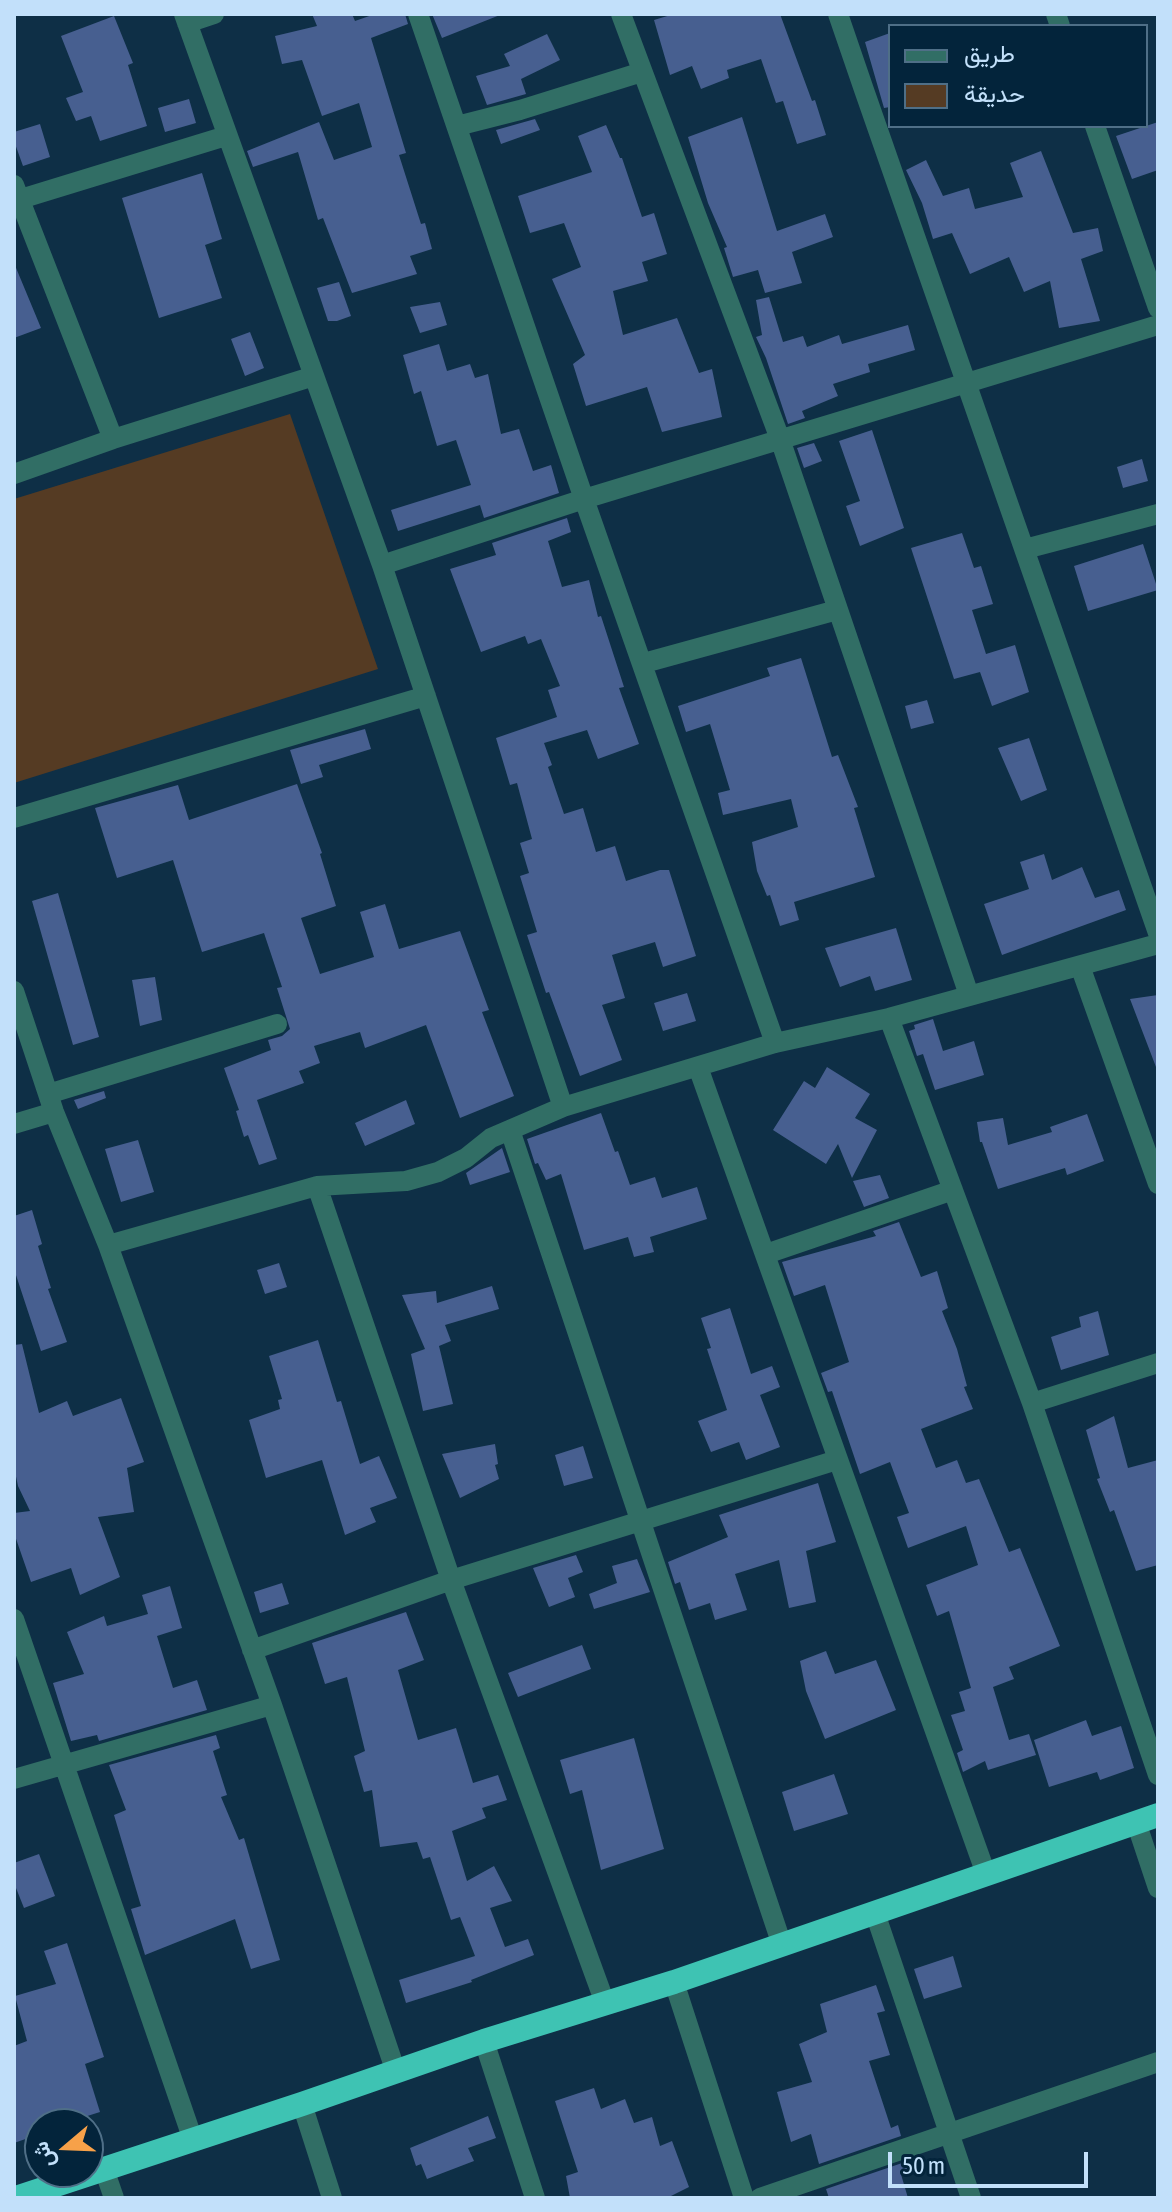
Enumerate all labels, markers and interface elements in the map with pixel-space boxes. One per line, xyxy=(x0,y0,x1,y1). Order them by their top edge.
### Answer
legend xyxy=(888,24,1148,128)
text: طريق xyxy=(964,40,1015,67)
text: حديقة xyxy=(964,80,1025,107)
north arrow xyxy=(24,2108,104,2188)
scale bar xyxy=(892,2136,1092,2186)
text: ش xyxy=(27,2138,60,2172)
text: 50 m xyxy=(902,2152,945,2179)

